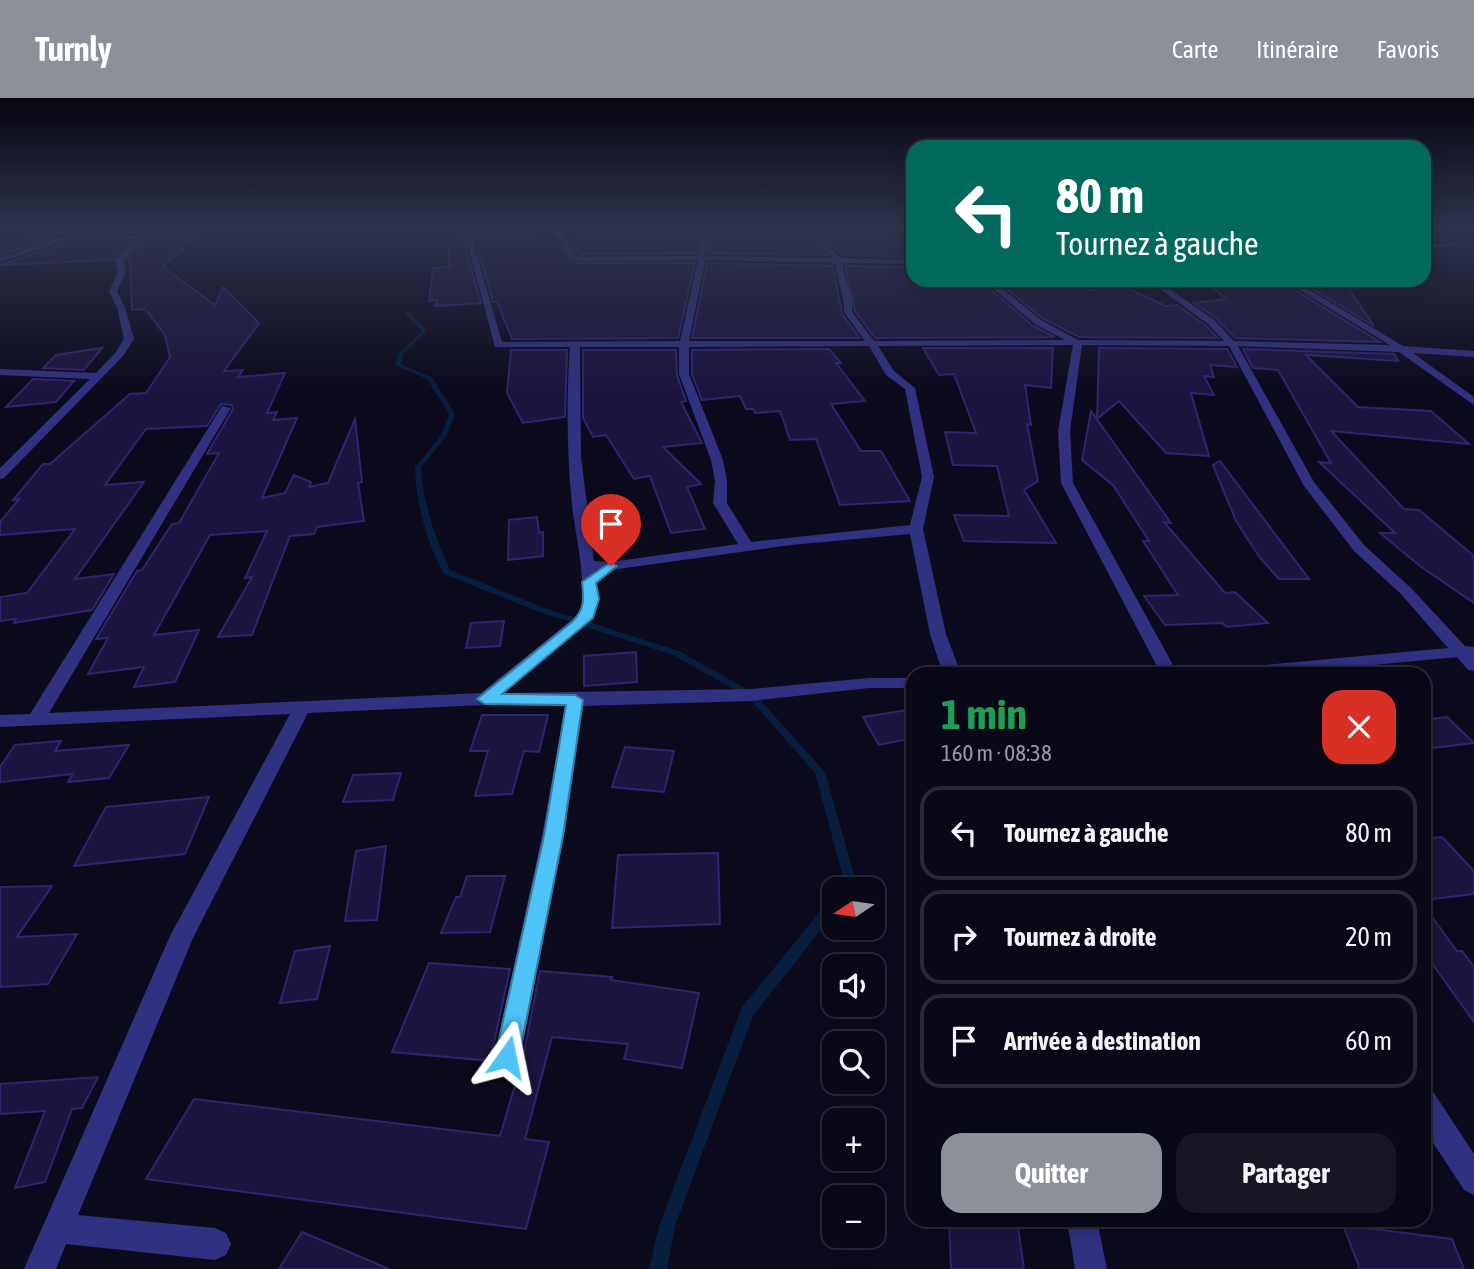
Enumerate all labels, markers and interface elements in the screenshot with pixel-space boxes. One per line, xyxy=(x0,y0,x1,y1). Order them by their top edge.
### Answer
text: Turnly xyxy=(35,30,112,68)
text: Carte xyxy=(1172,36,1218,63)
text: Itinéraire xyxy=(1256,36,1339,63)
text: Favoris xyxy=(1377,36,1439,63)
text: 80 m xyxy=(1056,167,1144,223)
icon: left xyxy=(941,168,1032,259)
text: Tournez à gauche xyxy=(1056,225,1259,262)
pin xyxy=(581,494,641,566)
icon: arrive xyxy=(592,505,630,543)
text: 1 min xyxy=(941,690,1027,738)
button: close xyxy=(1322,690,1396,764)
text: 160 m · 08:38 xyxy=(941,740,1052,766)
icon: left xyxy=(945,814,983,852)
text: Tournez à gauche xyxy=(1004,818,1169,848)
text: 80 m xyxy=(1345,818,1392,848)
north arrow xyxy=(822,877,886,940)
map controls xyxy=(822,877,885,1248)
icon: right xyxy=(945,918,983,956)
text: Tournez à droite xyxy=(1004,922,1157,952)
text: 20 m xyxy=(1345,922,1392,952)
button: sound xyxy=(822,954,885,1017)
position arrow xyxy=(470,1020,544,1094)
icon: arrive xyxy=(945,1022,983,1060)
text: Arrivée à destination xyxy=(1004,1026,1201,1056)
text: 60 m xyxy=(1345,1026,1392,1056)
button: search xyxy=(822,1031,885,1094)
button: + xyxy=(822,1108,885,1171)
button: Quitter xyxy=(941,1133,1162,1213)
button: Partager xyxy=(1176,1133,1396,1213)
button: − xyxy=(822,1185,885,1248)

